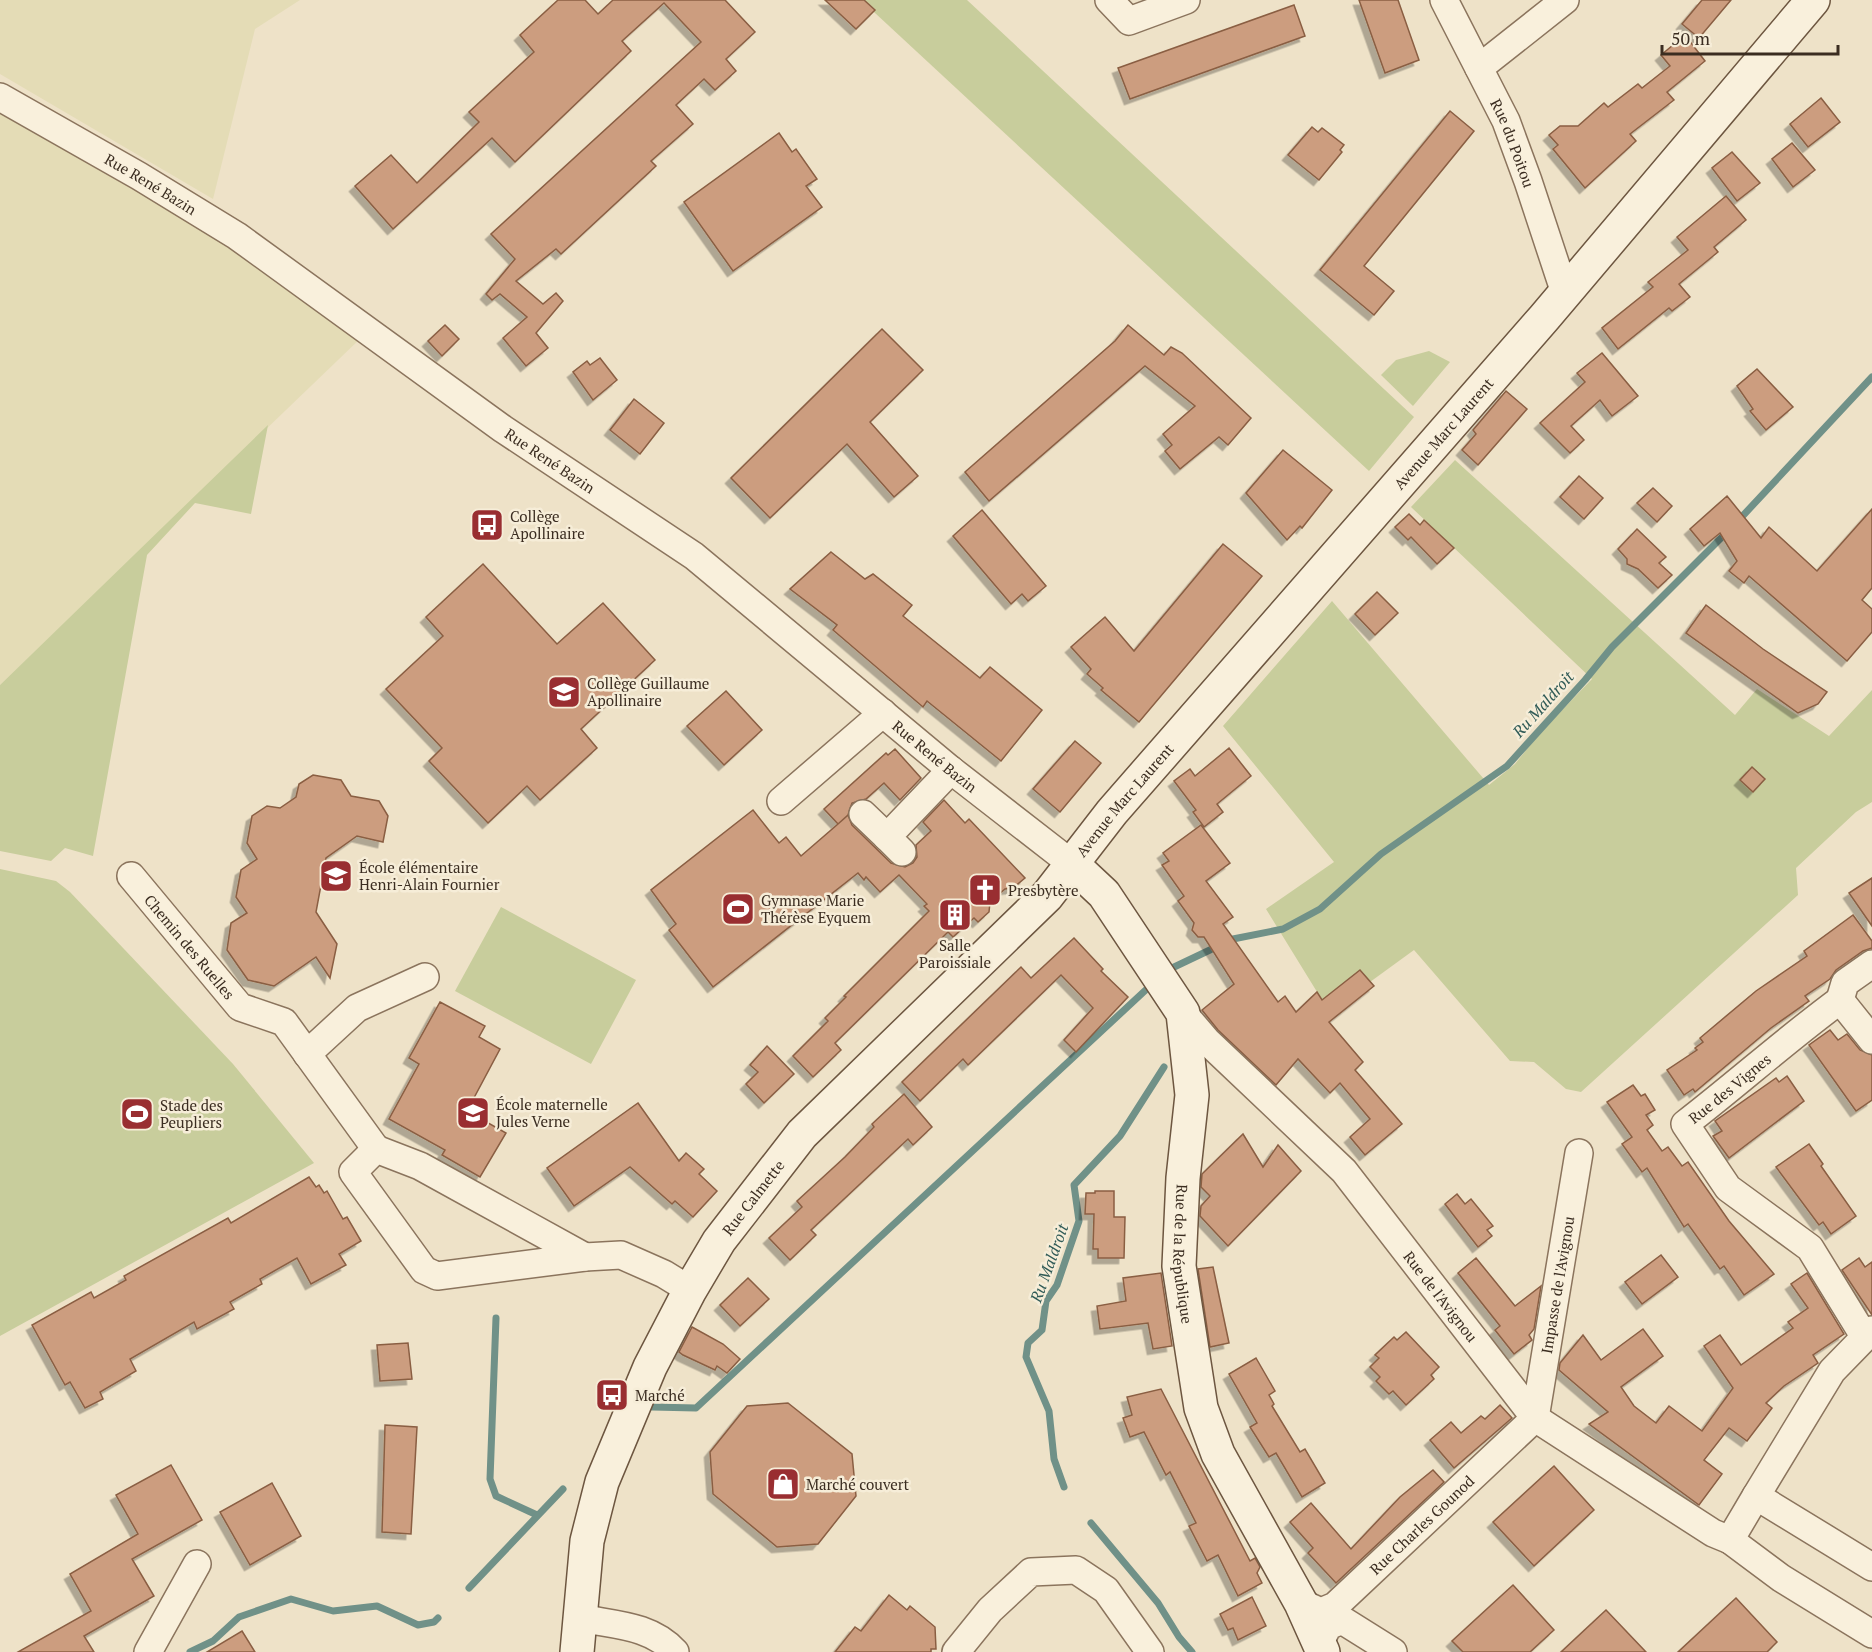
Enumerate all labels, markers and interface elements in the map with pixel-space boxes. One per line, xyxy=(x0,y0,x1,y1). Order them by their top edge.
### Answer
scale bar xyxy=(1662,18,1838,56)
text: 50 m xyxy=(1671,26,1711,50)
street label: Rue du Poitou xyxy=(1486,95,1540,190)
street label: Rue René Bazin xyxy=(101,149,201,219)
street label: Avenue Marc Laurent xyxy=(1389,373,1498,493)
street label: Rue René Bazin xyxy=(501,423,599,497)
place label: Collège Apollinaire xyxy=(510,506,585,543)
bus stop icon: Collège Apollinaire xyxy=(469,507,505,543)
water label: Ru Maldroit xyxy=(1507,666,1579,743)
place label: Collège Guillaume Apollinaire xyxy=(587,673,709,710)
school or university icon: Collège Guillaume Apollinaire xyxy=(546,674,582,710)
street label: Rue René Bazin xyxy=(888,715,981,797)
street label: Avenue Marc Laurent xyxy=(1071,739,1178,861)
place label: École élémentaire Henri-Alain Fournier xyxy=(359,857,500,894)
school or university icon: École élémentaire Henri-Alain Fournier xyxy=(318,858,354,894)
church icon: Presbytère xyxy=(967,872,1003,908)
place label: Presbytère xyxy=(1008,880,1079,900)
street label: Chemin des Ruelles xyxy=(140,890,239,1003)
place label: Gymnase Marie Thérèse Eyquem xyxy=(761,890,871,927)
sports icon: Gymnase Marie Thérèse Eyquem xyxy=(720,891,756,927)
building icon: Salle Paroissiale xyxy=(937,897,973,933)
place label: Salle Paroissiale xyxy=(919,935,991,972)
street label: Rue des Vignes xyxy=(1684,1049,1775,1128)
place label: École maternelle Jules Verne xyxy=(496,1094,608,1131)
place label: Stade des Peupliers xyxy=(160,1095,223,1132)
school or university icon: École maternelle Jules Verne xyxy=(455,1095,491,1131)
sports icon: Stade des Peupliers xyxy=(119,1096,155,1132)
street label: Rue Calmette xyxy=(717,1155,789,1239)
street label: Rue de la République xyxy=(1169,1184,1198,1325)
street label: Impasse de l'Avignou xyxy=(1536,1214,1578,1355)
water label: Ru Maldroit xyxy=(1024,1220,1074,1306)
street label: Rue de l'Avignou xyxy=(1399,1247,1483,1346)
bus stop icon: Marché xyxy=(594,1377,630,1413)
place label: Marché xyxy=(635,1385,685,1405)
shop icon: Marché couvert xyxy=(765,1466,801,1502)
street label: Rue Charles Gounod xyxy=(1365,1471,1478,1579)
place label: Marché couvert xyxy=(806,1474,910,1494)

